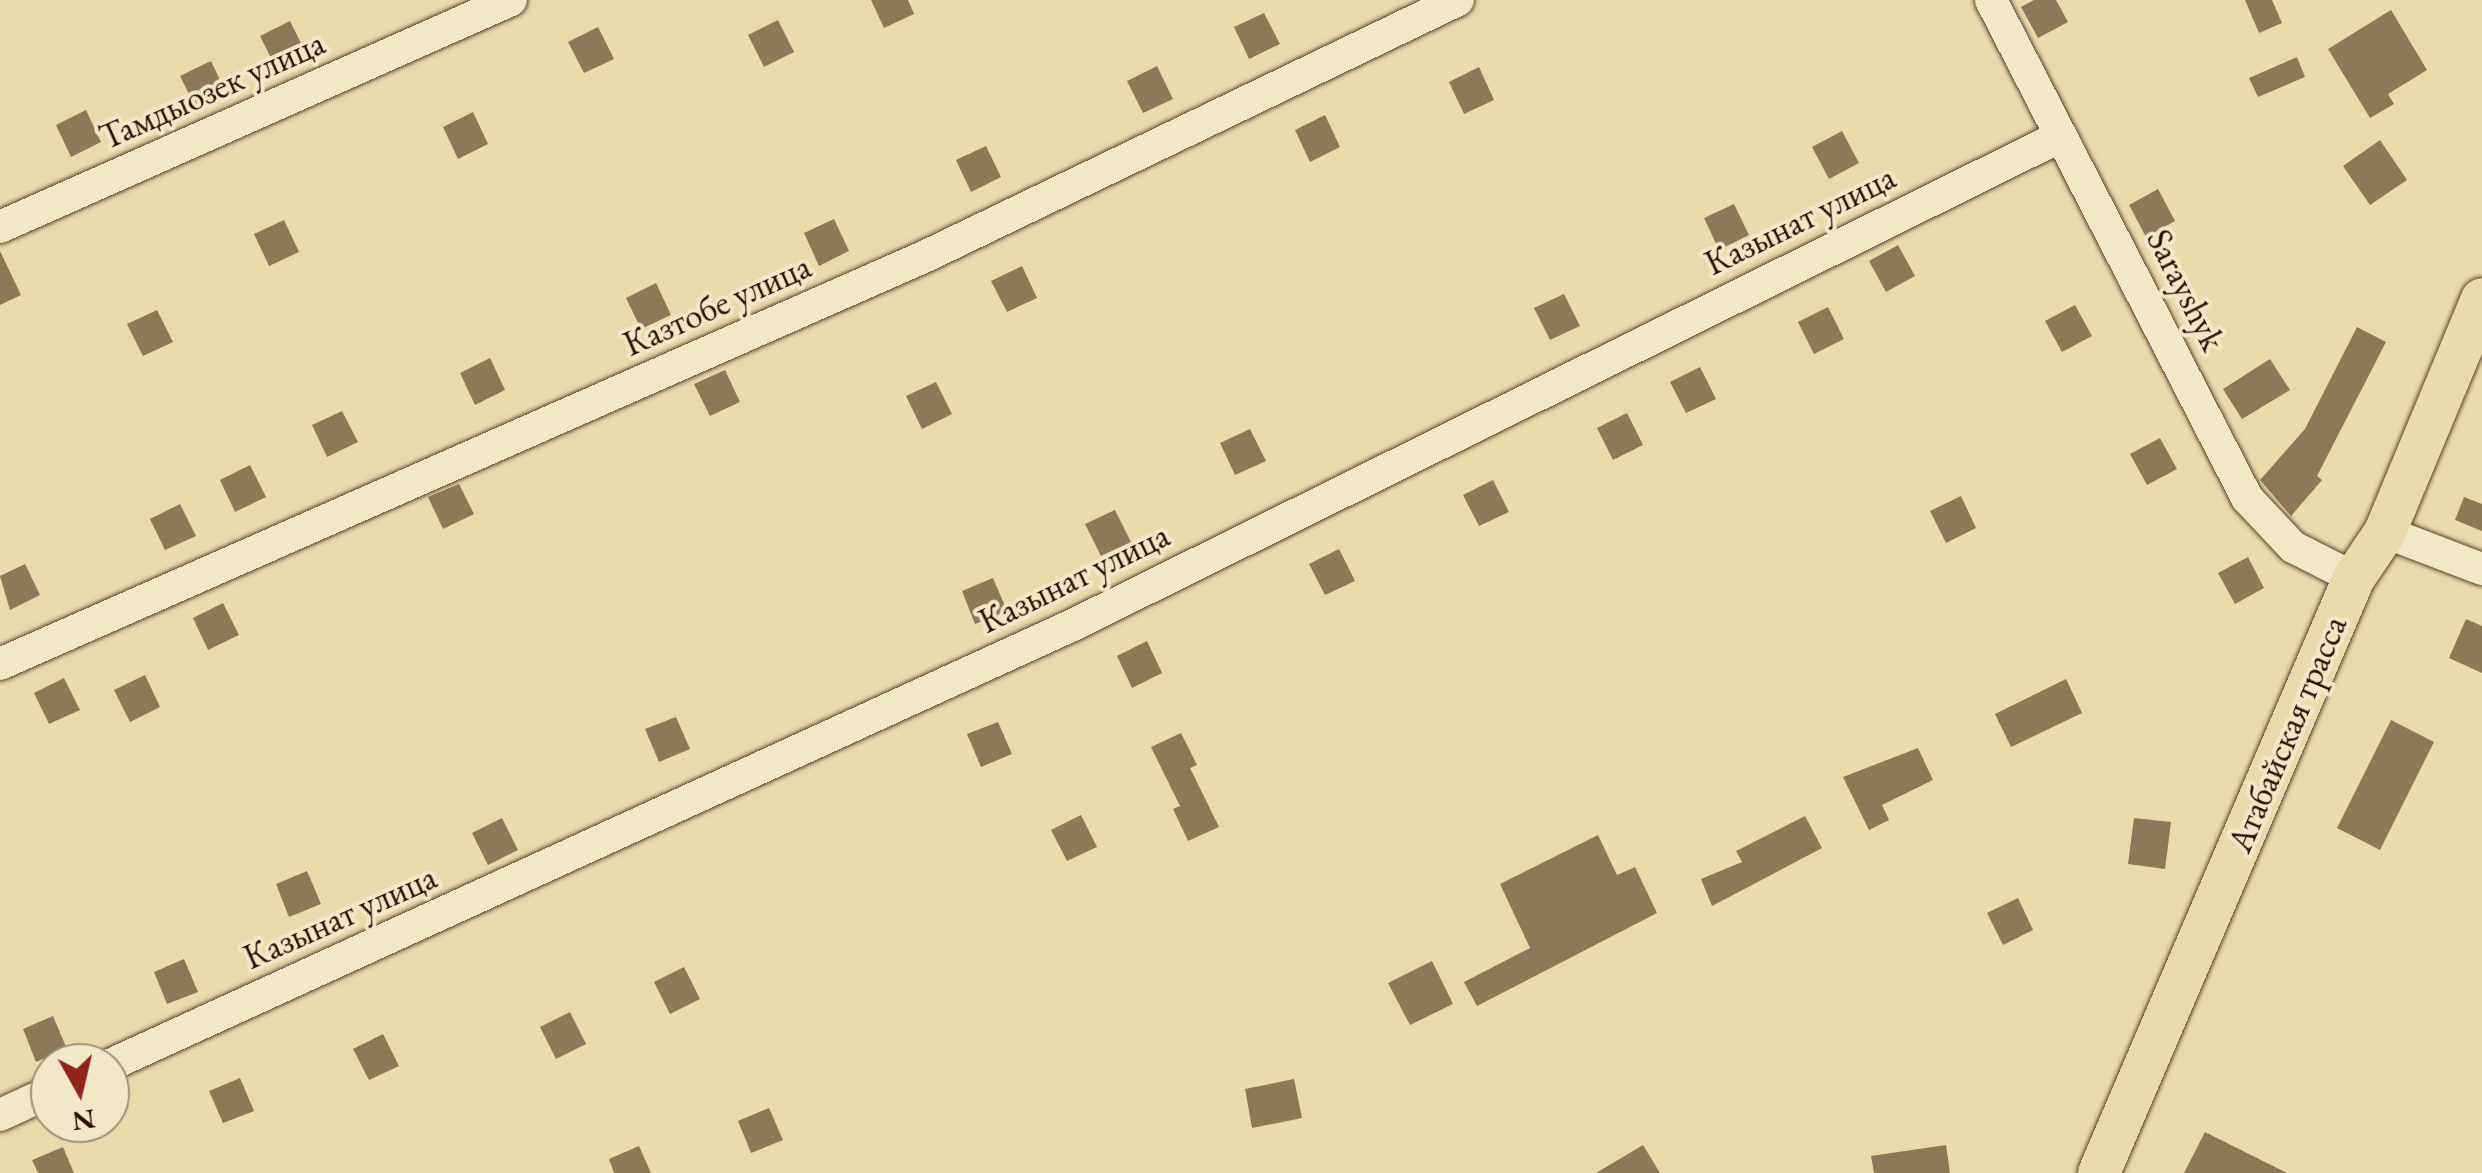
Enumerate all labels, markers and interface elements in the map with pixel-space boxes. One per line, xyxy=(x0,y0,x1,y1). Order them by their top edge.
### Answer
street label: Тамдыозек улица xyxy=(93,22,331,158)
street label: Казынат улица xyxy=(1698,156,1902,284)
street label: Sarayshyk xyxy=(2138,222,2234,358)
street label: Казтобе улица xyxy=(617,245,817,365)
street label: Казынат улица xyxy=(972,514,1176,642)
street label: Атабайская трасса xyxy=(2218,610,2356,858)
street label: Казынат улица xyxy=(237,856,443,978)
north arrow xyxy=(30,1043,130,1143)
text: N xyxy=(70,1101,98,1140)

